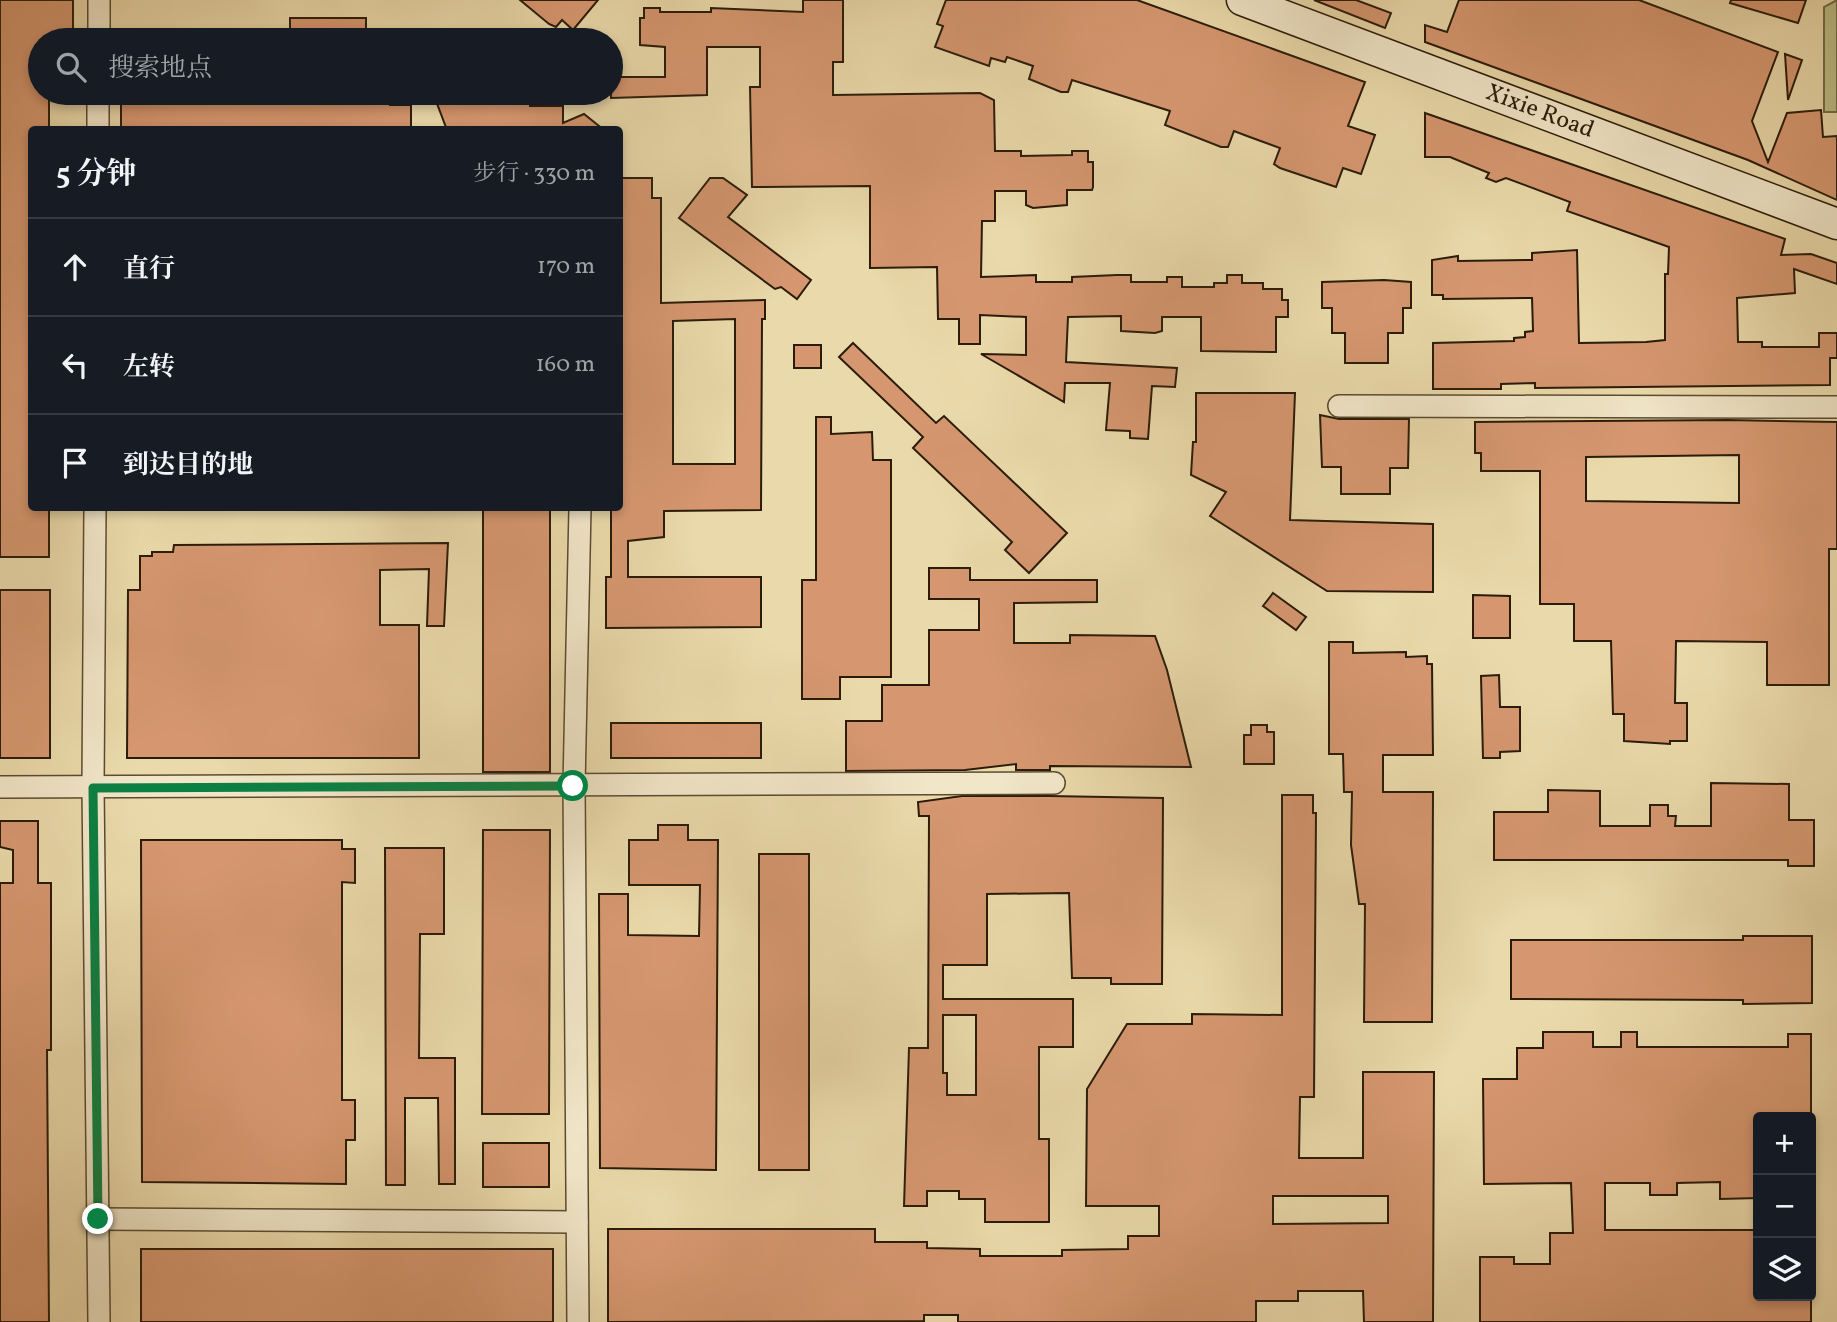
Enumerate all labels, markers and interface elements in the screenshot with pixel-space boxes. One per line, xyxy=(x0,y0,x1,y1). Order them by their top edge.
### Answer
search box xyxy=(28,28,623,105)
icon: search xyxy=(52,48,90,86)
text: 搜索地点 xyxy=(108,51,212,87)
street label: Xixie Road xyxy=(1481,76,1599,148)
text: 5 分钟 xyxy=(56,154,136,196)
text: 步行 · 330 m xyxy=(474,158,595,190)
icon: ahead xyxy=(56,248,94,286)
text: 170 m xyxy=(537,251,595,283)
text: 直行 xyxy=(123,252,175,288)
icon: left xyxy=(56,346,94,384)
text: 160 m xyxy=(536,349,595,381)
text: 左转 xyxy=(123,350,175,386)
icon: arrive xyxy=(56,444,94,482)
text: 到达目的地 xyxy=(123,448,253,484)
route start xyxy=(557,770,588,801)
map controls xyxy=(1753,1112,1816,1301)
button: + xyxy=(1753,1112,1816,1175)
button: − xyxy=(1753,1175,1816,1238)
route end xyxy=(82,1203,113,1234)
button: layers xyxy=(1753,1238,1816,1301)

